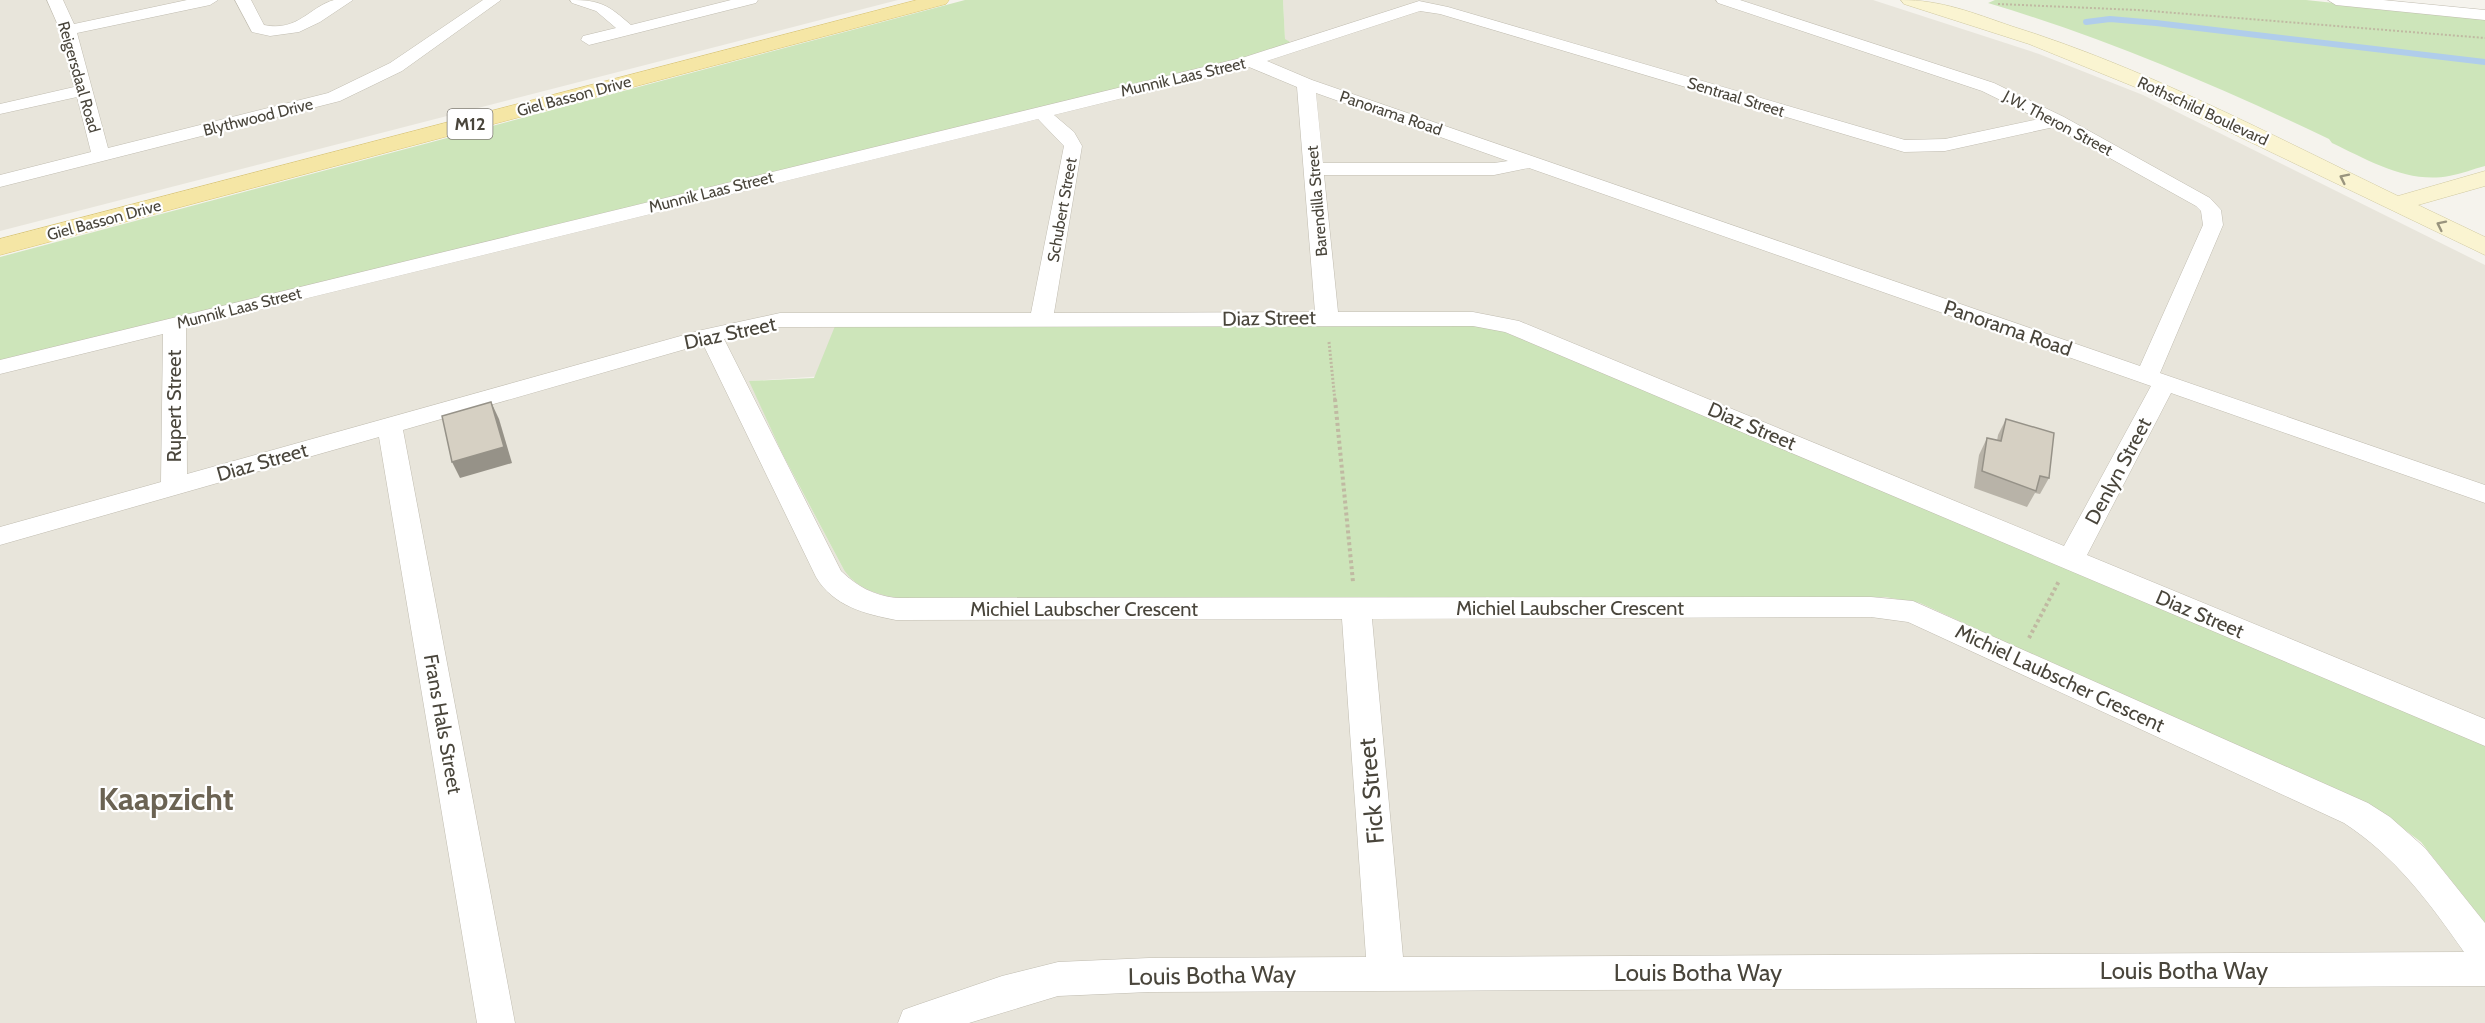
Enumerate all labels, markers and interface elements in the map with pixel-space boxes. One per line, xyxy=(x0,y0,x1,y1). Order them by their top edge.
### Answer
street label: Reigersdaal Road xyxy=(54,19,104,135)
street label: Munnik Laas Street xyxy=(1119,53,1248,101)
street label: Giel Basson Drive xyxy=(515,72,633,120)
street label: Rothschild Boulevard xyxy=(2135,72,2271,150)
street label: Sentraal Street xyxy=(1685,73,1787,121)
street label: J.W. Theron Street xyxy=(1999,86,2116,160)
street label: Panorama Road xyxy=(1337,87,1445,139)
street label: Blythwood Drive xyxy=(201,94,315,140)
road number: M12 xyxy=(448,109,492,139)
street label: Barendilla Street xyxy=(1303,144,1331,257)
street label: Schubert Street xyxy=(1043,156,1081,264)
street label: Munnik Laas Street xyxy=(647,167,776,217)
one-way arrow xyxy=(2339,173,2350,185)
street label: Giel Basson Drive xyxy=(45,196,163,244)
one-way arrow xyxy=(2436,221,2447,233)
street label: Munnik Laas Street xyxy=(175,283,304,333)
street label: Panorama Road xyxy=(1941,295,2075,361)
street label: Diaz Street xyxy=(1222,305,1316,331)
street label: Diaz Street xyxy=(682,311,779,354)
street label: Rupert Street xyxy=(162,349,186,462)
street label: Diaz Street xyxy=(1704,397,1800,455)
street label: Denlyn Street xyxy=(2080,413,2156,529)
street label: Diaz Street xyxy=(214,437,311,486)
street label: Diaz Street xyxy=(2152,585,2248,643)
street label: Michiel Laubscher Crescent xyxy=(1456,596,1684,620)
street label: Michiel Laubscher Crescent xyxy=(970,597,1198,621)
street label: Michiel Laubscher Crescent xyxy=(1952,619,2169,737)
street label: Frans Hals Street xyxy=(419,652,467,796)
street label: Fick Street xyxy=(1352,737,1390,845)
district label: Kaapzicht xyxy=(98,779,234,818)
street label: Louis Botha Way xyxy=(2100,956,2268,985)
street label: Louis Botha Way xyxy=(1614,958,1782,987)
street label: Louis Botha Way xyxy=(1128,959,1296,991)

